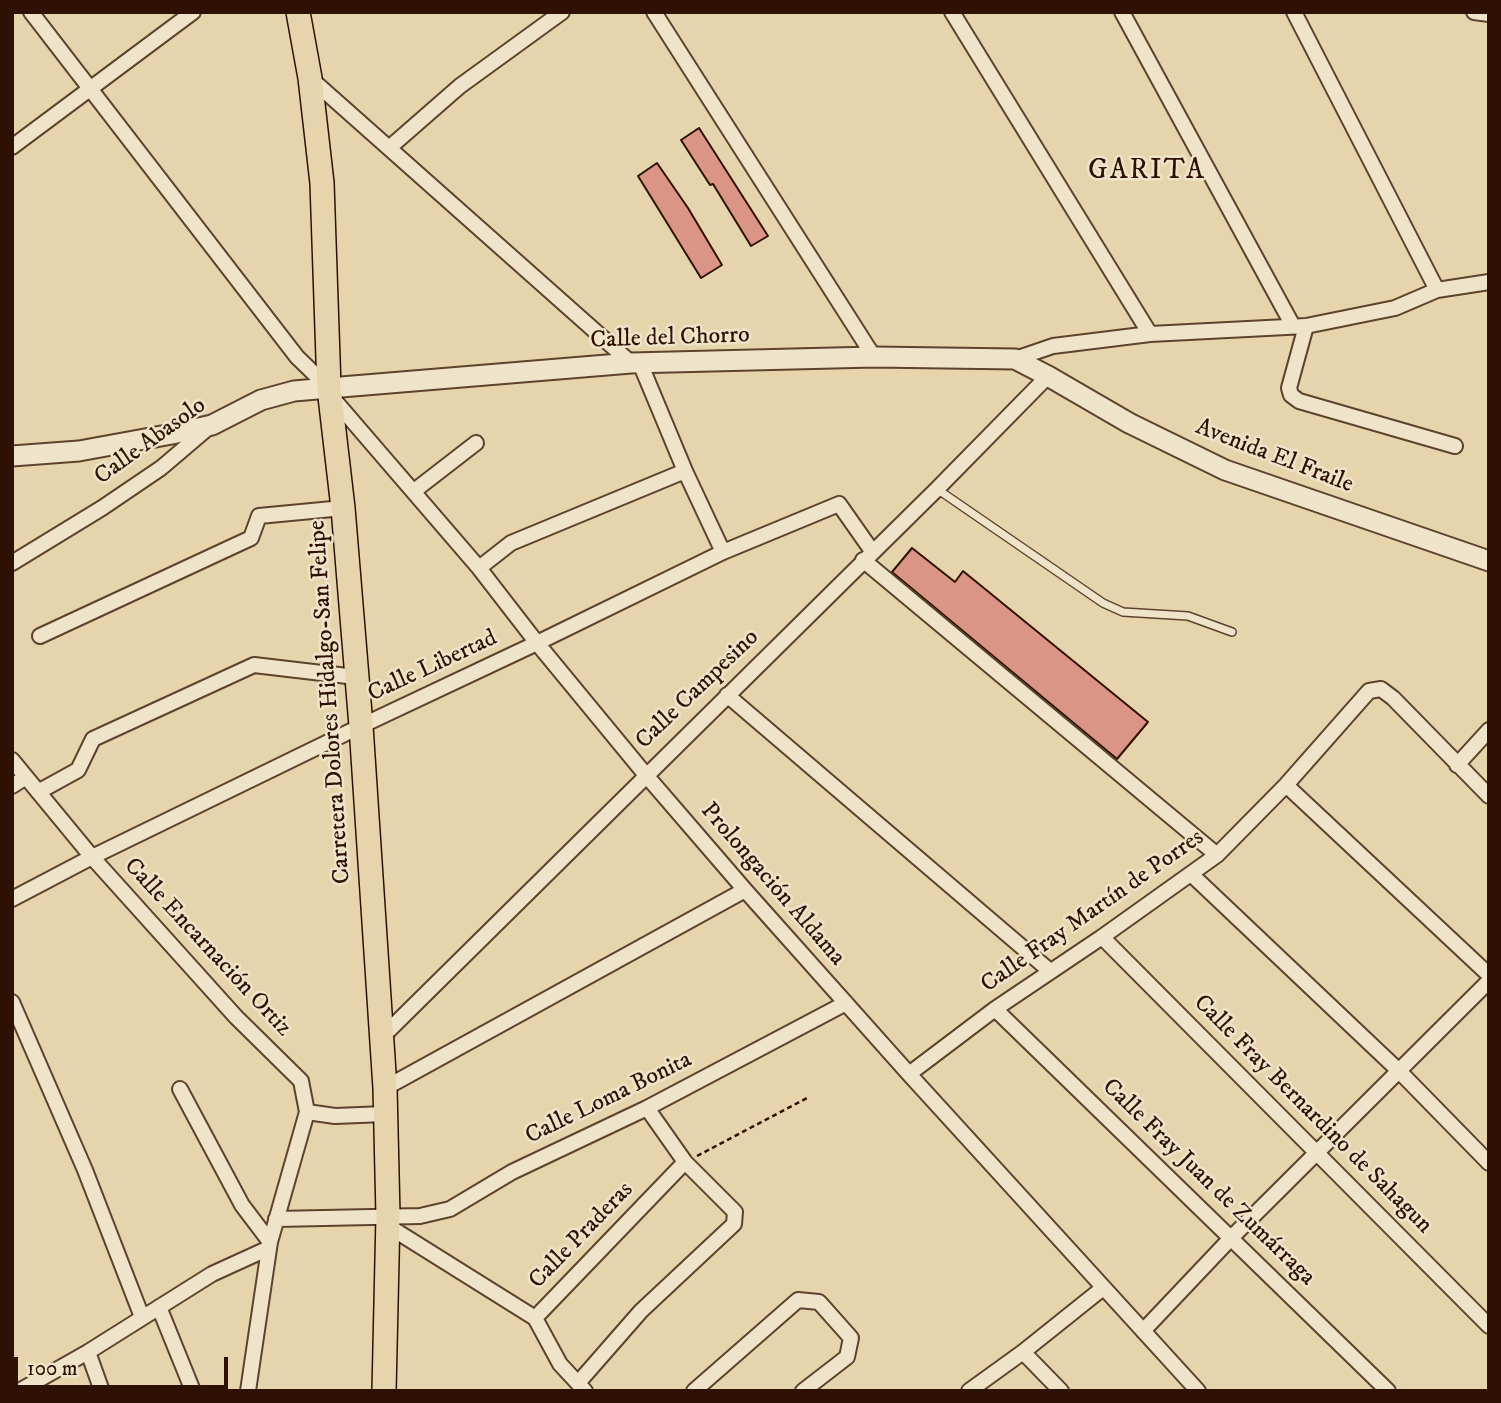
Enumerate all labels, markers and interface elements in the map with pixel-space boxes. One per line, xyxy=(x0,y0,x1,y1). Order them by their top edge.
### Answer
district label: GARITA xyxy=(1089,155,1205,189)
street label: Calle del Chorro xyxy=(590,322,750,356)
street label: Calle Abasolo xyxy=(90,392,212,492)
street label: Avenida El Fraile xyxy=(1191,414,1357,500)
street label: Carretera Dolores Hidalgo-San Felipe xyxy=(304,519,358,885)
street label: Calle Campesino xyxy=(630,624,766,756)
street label: Calle Libertad xyxy=(364,625,502,709)
street label: Prolongación Aldama xyxy=(693,798,851,972)
street label: Calle Fray Martín de Porres xyxy=(976,824,1210,1000)
street label: Calle Encarnación Ortiz xyxy=(117,853,297,1043)
street label: Calle Fray Bernardino de Sahagun xyxy=(1187,990,1437,1240)
street label: Calle Loma Bonita xyxy=(521,1046,697,1152)
street label: Calle Fray Juan de Zumárraga xyxy=(1095,1073,1321,1293)
street label: Calle Praderas xyxy=(524,1176,640,1296)
scale bar xyxy=(18,1344,231,1388)
text: 100 m xyxy=(27,1356,78,1382)

